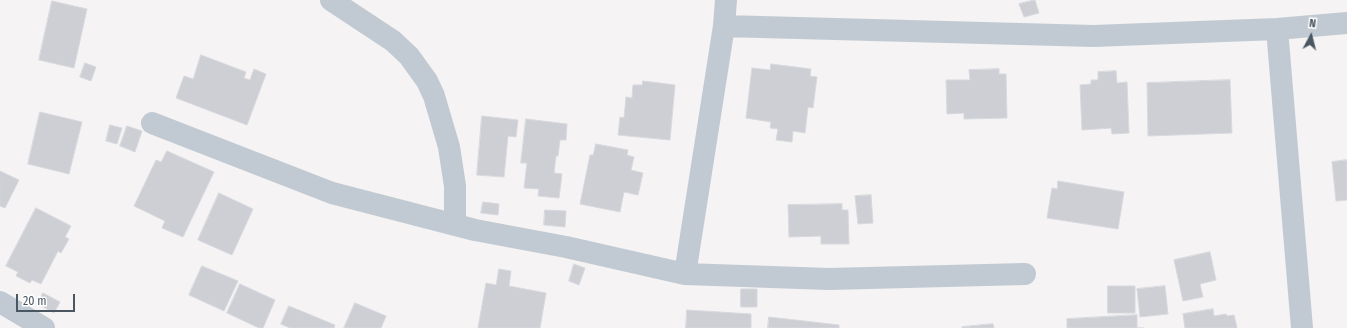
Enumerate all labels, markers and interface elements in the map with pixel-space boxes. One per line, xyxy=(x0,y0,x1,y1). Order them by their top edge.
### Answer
north arrow xyxy=(1291,16,1331,56)
text: N xyxy=(1308,17,1317,30)
scale bar xyxy=(18,286,77,312)
text: 20 m xyxy=(23,294,47,308)

